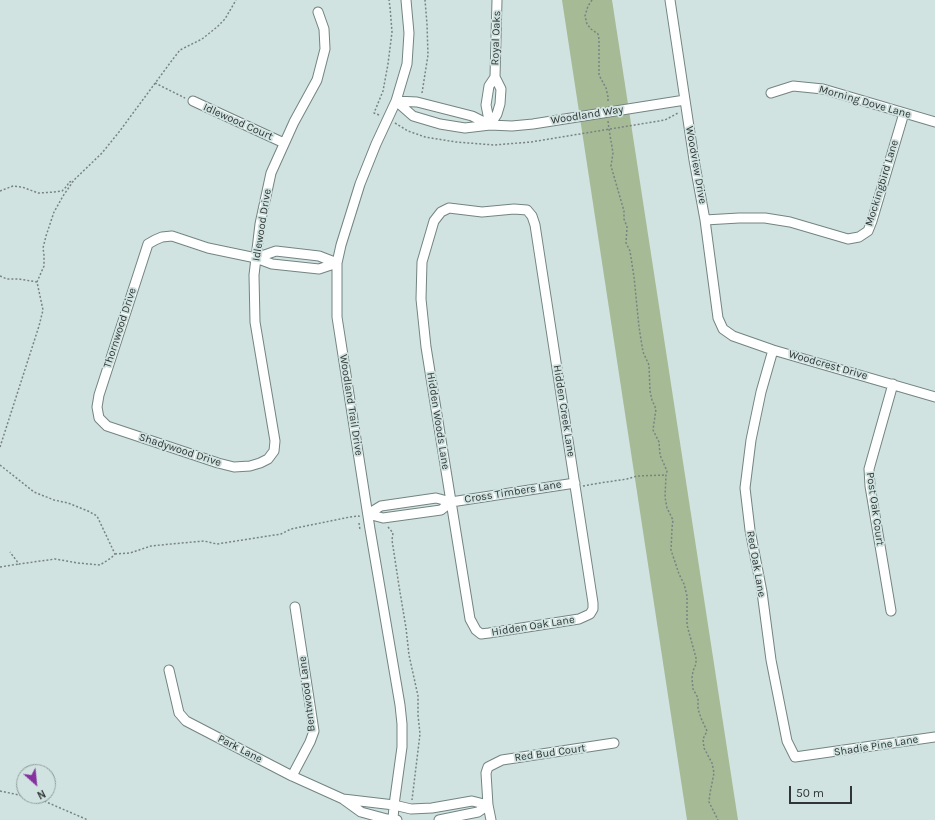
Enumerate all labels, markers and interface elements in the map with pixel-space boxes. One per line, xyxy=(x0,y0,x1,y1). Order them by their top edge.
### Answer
street label: Royal Oaks xyxy=(488,10,504,66)
street label: Morning Dove Lane xyxy=(817,83,913,121)
street label: Idlewood Court xyxy=(201,101,275,143)
street label: Woodland Way xyxy=(550,103,624,127)
street label: Woodview Drive xyxy=(683,125,709,205)
street label: Mockingbird Lane xyxy=(863,138,901,228)
street label: Idlewood Drive xyxy=(250,188,274,262)
street label: Thornwood Drive xyxy=(101,286,139,370)
street label: Woodcrest Drive xyxy=(787,347,869,383)
street label: Woodland Trail Drive xyxy=(336,353,366,457)
street label: Hidden Creek Lane xyxy=(550,364,578,458)
street label: Hidden Woods Lane xyxy=(424,371,452,471)
street label: Shadywood Drive xyxy=(137,430,223,470)
street label: Post Oak Court xyxy=(863,471,887,547)
street label: Cross Timbers Lane xyxy=(464,478,562,506)
street label: Red Oak Lane xyxy=(744,530,768,598)
street label: Hidden Oak Lane xyxy=(490,613,576,639)
street label: Bentwood Lane xyxy=(296,656,318,732)
street label: Park Lane xyxy=(215,732,265,766)
street label: Shadie Pine Lane xyxy=(833,733,919,759)
street label: Red Bud Court xyxy=(514,741,586,765)
north arrow xyxy=(16,764,56,804)
scale bar xyxy=(791,778,854,804)
text: 50 m xyxy=(796,786,824,800)
text: N xyxy=(35,787,48,802)

